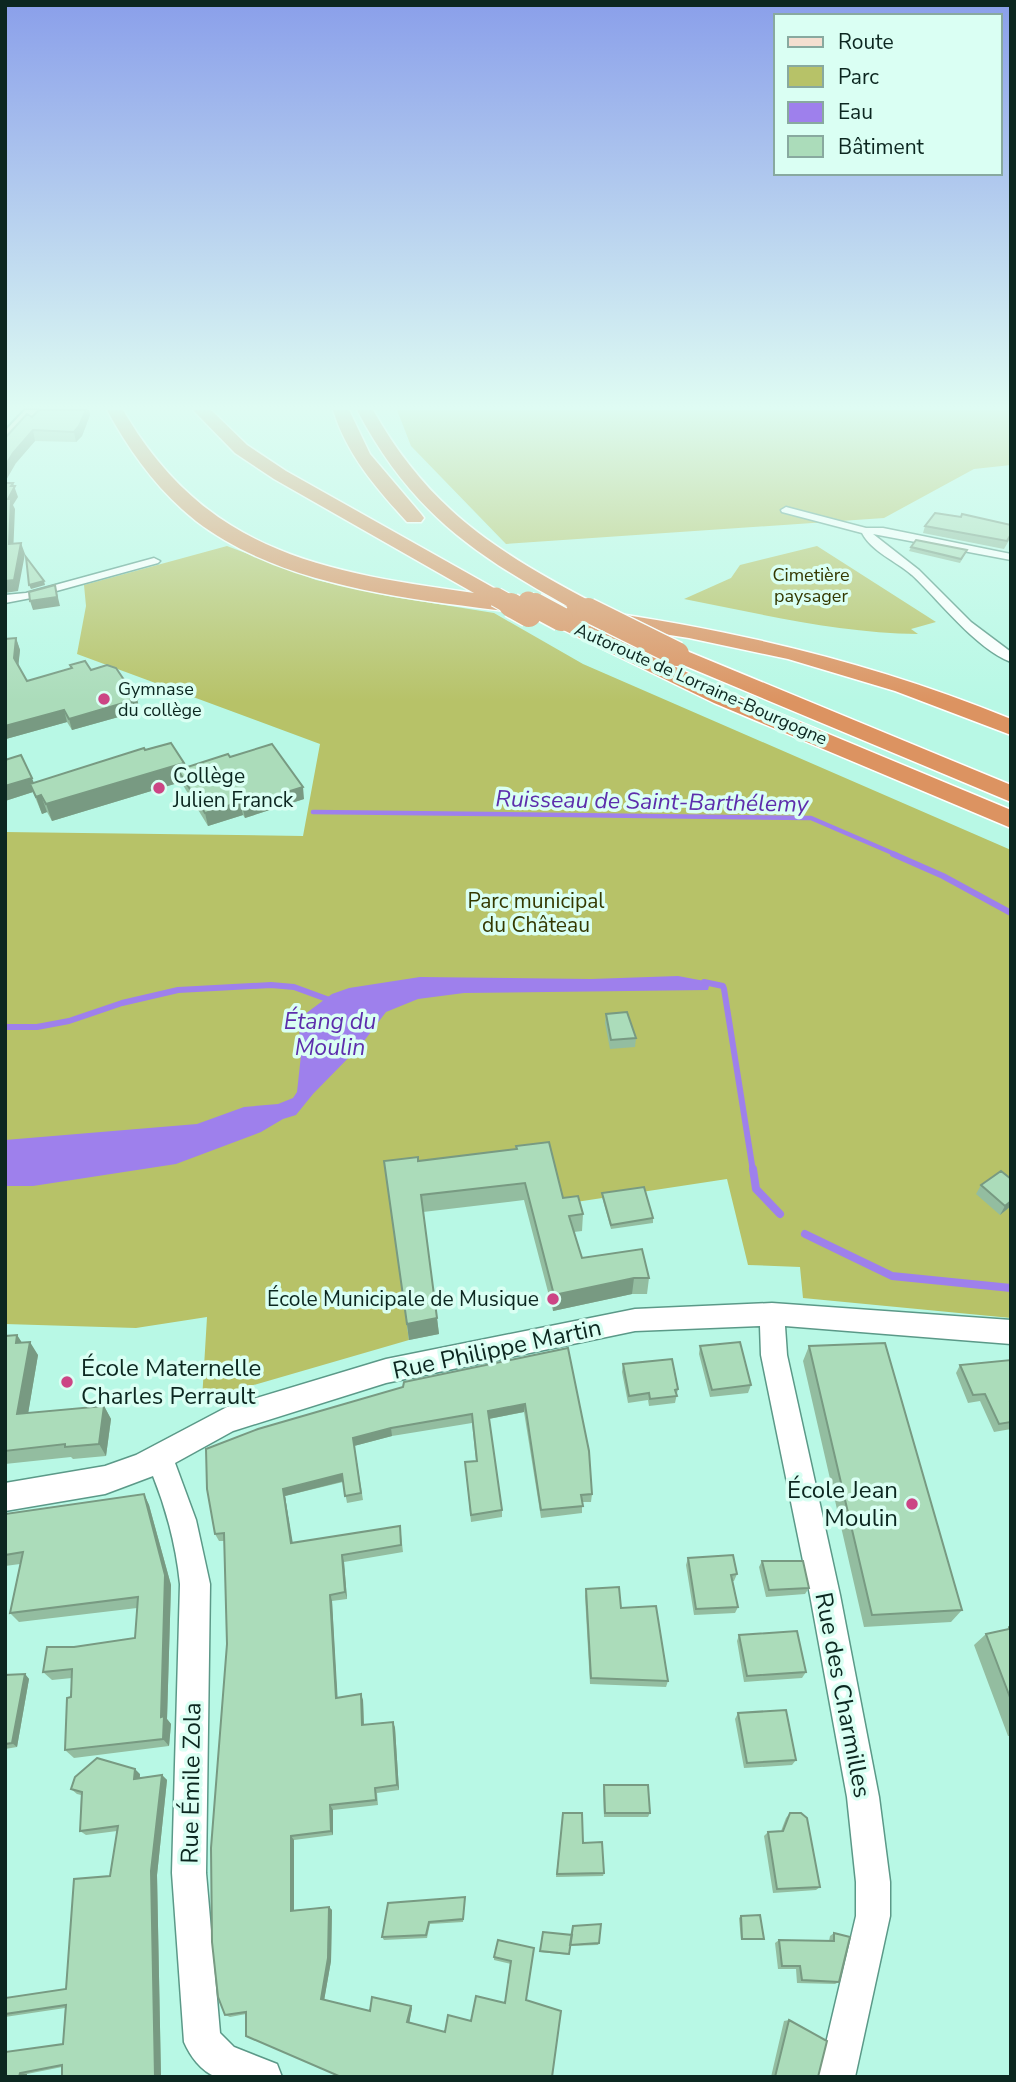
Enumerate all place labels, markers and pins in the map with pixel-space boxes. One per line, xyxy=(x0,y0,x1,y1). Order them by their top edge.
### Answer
place label: Gymnase du collège xyxy=(118,677,202,722)
marker: Gymnase du collège xyxy=(96,691,112,707)
place label: Collège Julien Franck xyxy=(172,762,294,814)
marker: Collège Julien Franck xyxy=(151,780,167,796)
place label: École Municipale de Musique xyxy=(267,1285,539,1313)
marker: École Municipale de Musique xyxy=(545,1291,561,1307)
place label: École Maternelle Charles Perrault xyxy=(81,1352,261,1412)
marker: École Maternelle Charles Perrault xyxy=(59,1374,75,1390)
place label: École Jean Moulin xyxy=(787,1474,898,1534)
marker: École Jean Moulin xyxy=(904,1496,920,1512)

